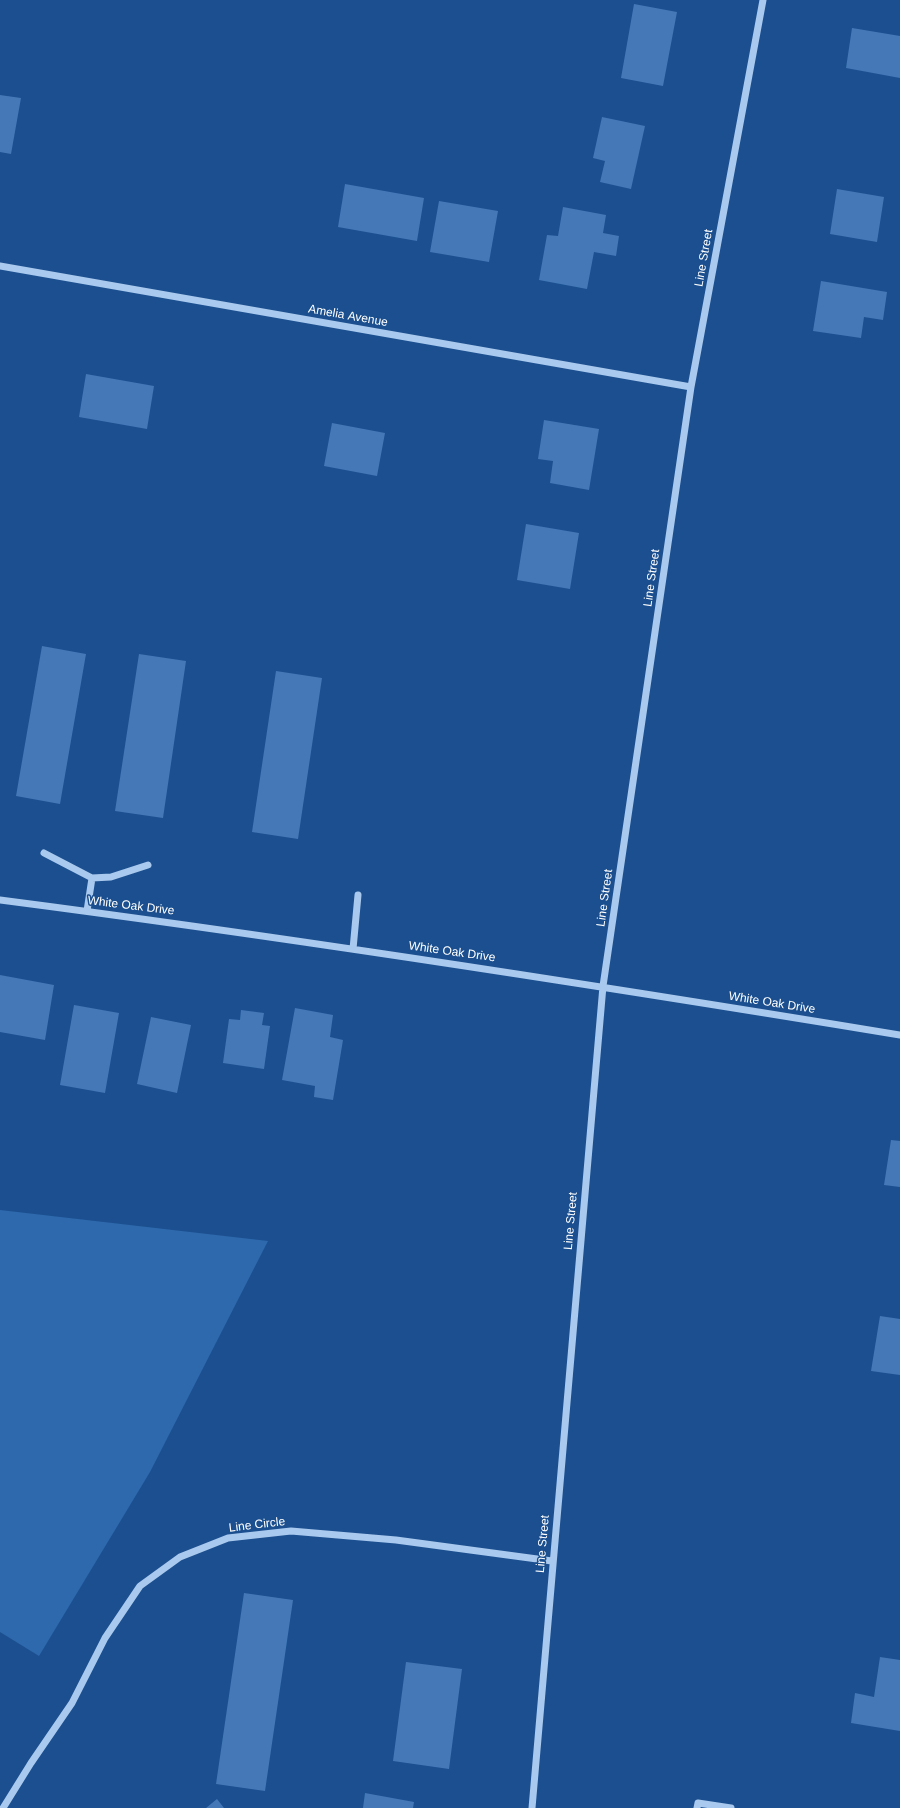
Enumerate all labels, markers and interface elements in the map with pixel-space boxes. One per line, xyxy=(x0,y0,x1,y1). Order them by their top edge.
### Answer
street label: Line Street xyxy=(692,228,716,288)
street label: Amelia Avenue xyxy=(307,302,389,330)
street label: Line Street xyxy=(641,548,663,608)
street label: Line Street xyxy=(594,868,616,928)
street label: White Oak Drive xyxy=(87,894,175,918)
street label: White Oak Drive xyxy=(408,939,496,965)
street label: White Oak Drive xyxy=(728,989,816,1017)
street label: Line Street xyxy=(561,1191,581,1251)
street label: Line Circle xyxy=(228,1514,286,1536)
street label: Line Street xyxy=(533,1514,553,1574)

